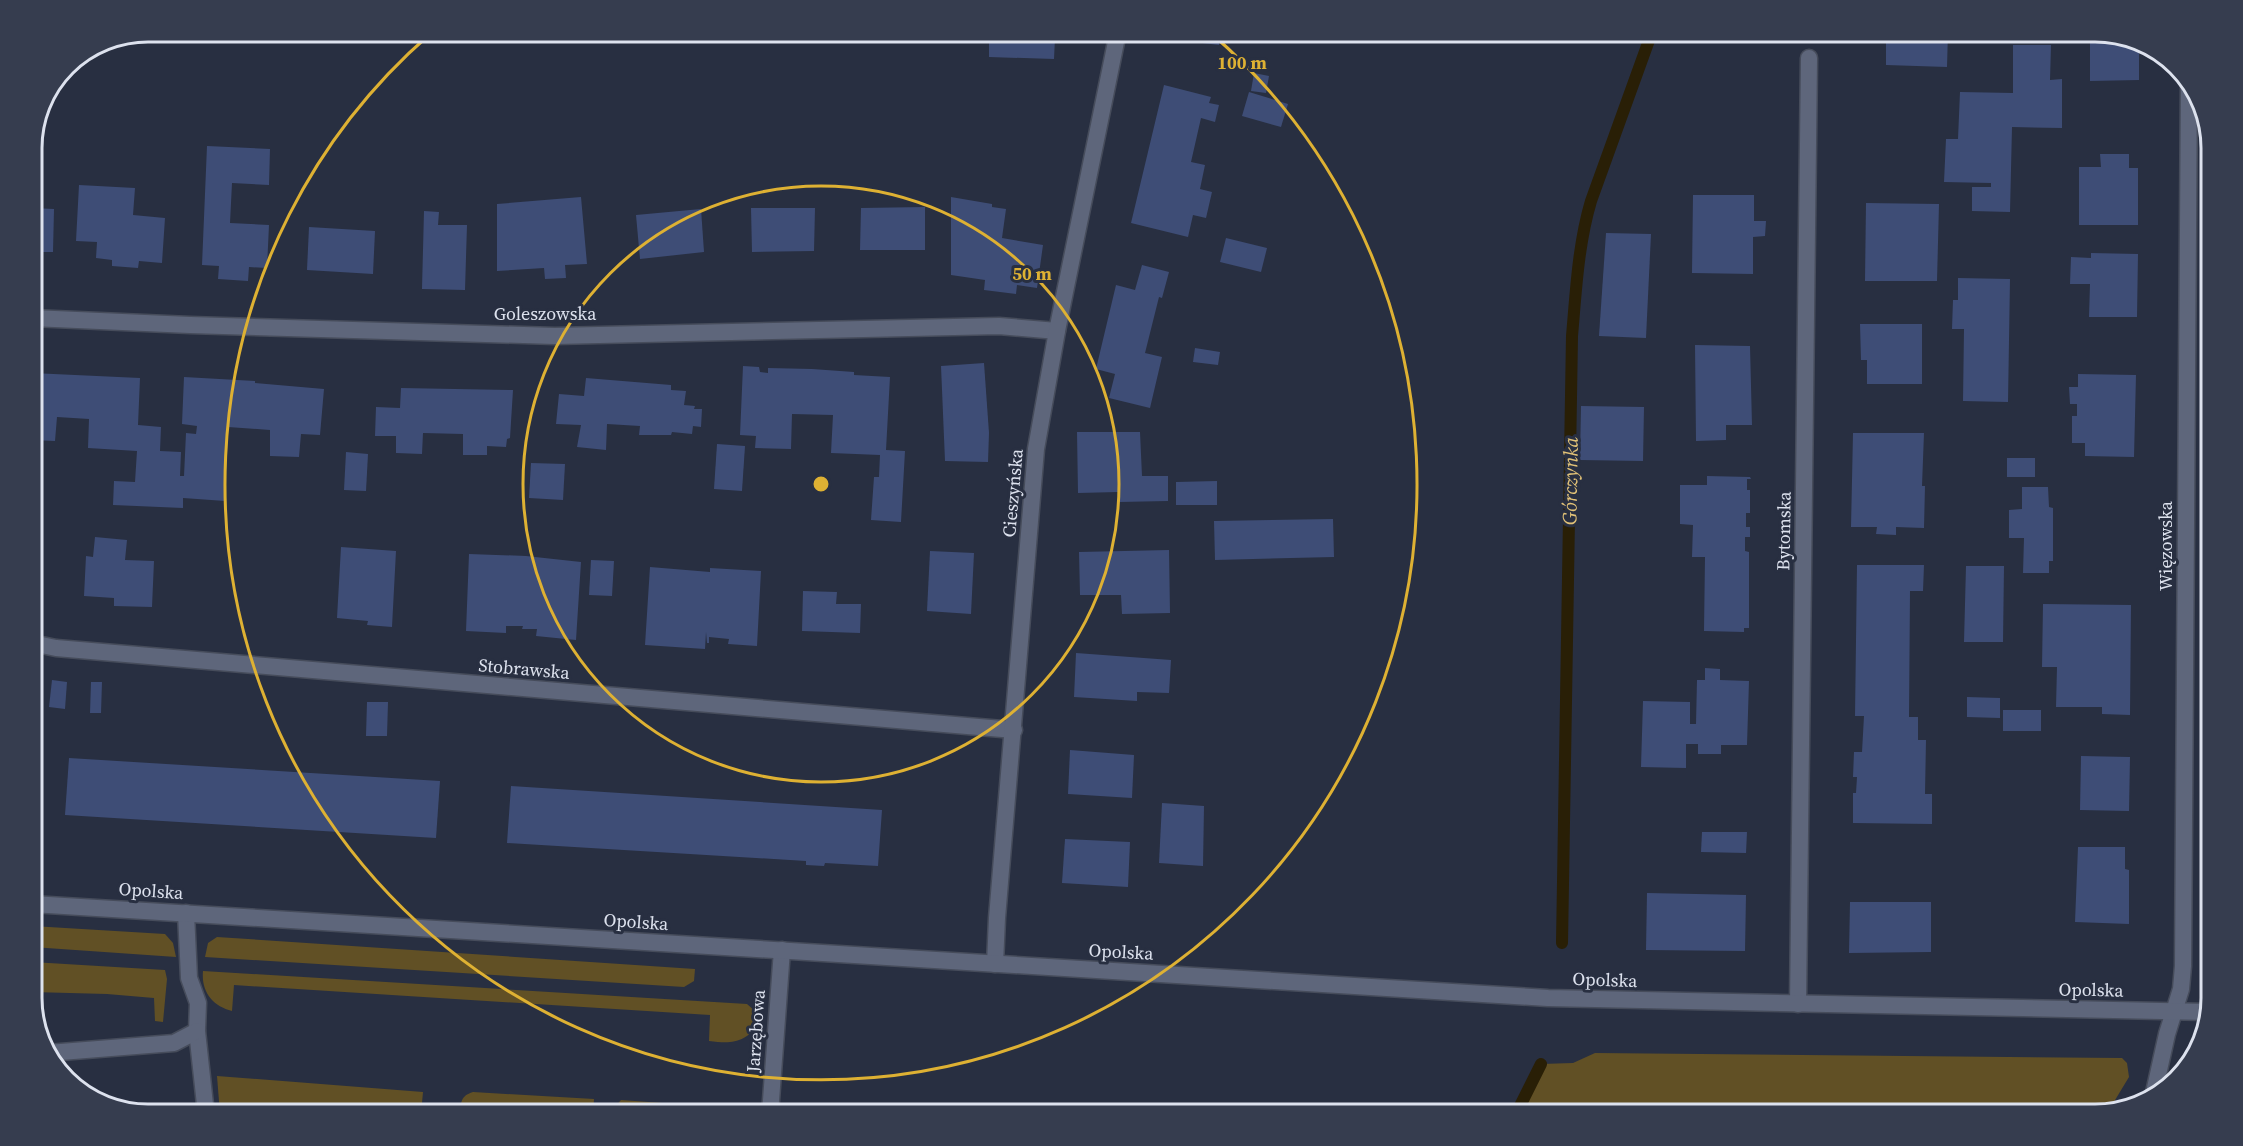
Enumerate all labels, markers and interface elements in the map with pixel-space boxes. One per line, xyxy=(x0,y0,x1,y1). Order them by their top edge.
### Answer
text: 100 m xyxy=(1217,50,1267,75)
text: 50 m xyxy=(1012,261,1052,286)
street label: Goleszowska xyxy=(494,301,597,326)
water label: Górczynka xyxy=(1555,436,1585,525)
street label: Cieszyńska xyxy=(996,447,1029,538)
centre of rings xyxy=(811,474,831,494)
street label: Bytomska xyxy=(1770,490,1797,571)
street label: Więzowska xyxy=(2153,500,2178,591)
street label: Stobrawska xyxy=(477,652,571,685)
street label: Opolska xyxy=(118,876,185,905)
street label: Opolska xyxy=(603,907,670,936)
street label: Opolska xyxy=(1088,937,1155,966)
street label: Opolska xyxy=(1572,966,1639,993)
street label: Opolska xyxy=(2058,976,2125,1003)
street label: Jarzębowa xyxy=(740,988,771,1074)

